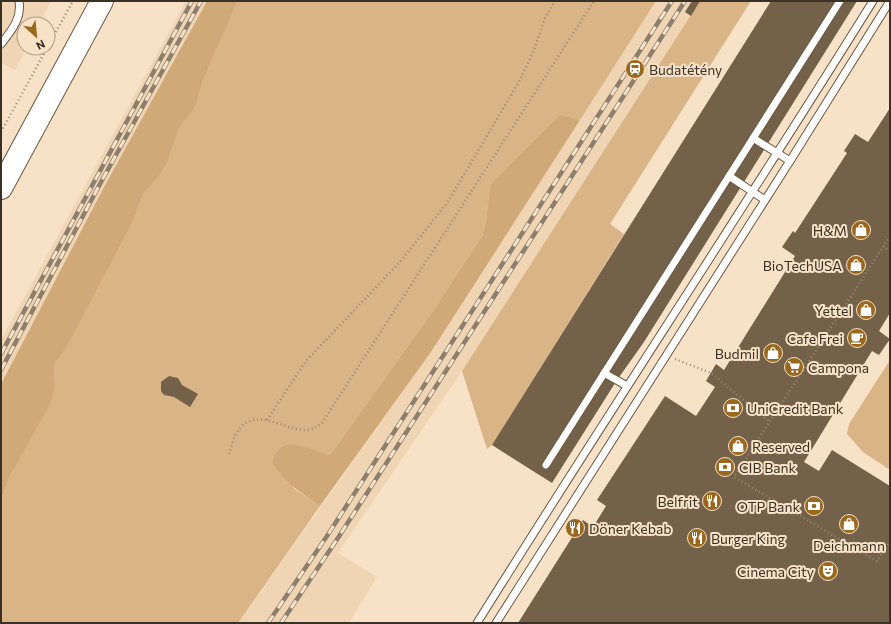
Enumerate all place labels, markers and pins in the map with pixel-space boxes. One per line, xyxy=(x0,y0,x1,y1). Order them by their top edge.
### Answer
station icon: Budatétény xyxy=(624,58,646,80)
place label: Budatétény xyxy=(649,61,722,78)
shop icon: H&M xyxy=(850,219,872,241)
place label: H&M xyxy=(813,222,847,239)
shop icon: BioTechUSA xyxy=(845,254,867,276)
place label: BioTechUSA xyxy=(763,257,842,274)
shop icon: Yettel xyxy=(855,299,877,321)
place label: Yettel xyxy=(815,302,852,319)
cafe icon: Cafe Frei xyxy=(846,327,868,349)
place label: Cafe Frei xyxy=(787,330,843,347)
shop icon: Budmil xyxy=(762,342,784,364)
place label: Budmil xyxy=(715,345,759,362)
supermarket icon: Campona xyxy=(783,356,805,378)
place label: Campona xyxy=(808,359,869,376)
bank icon: UniCredit Bank xyxy=(722,397,744,419)
place label: UniCredit Bank xyxy=(747,400,844,417)
shop icon: Reserved xyxy=(727,435,749,457)
place label: Reserved xyxy=(752,438,810,455)
bank icon: CIB Bank xyxy=(714,456,736,478)
place label: CIB Bank xyxy=(739,459,797,476)
restaurant icon: Belfrit xyxy=(701,490,723,512)
place label: Belfrit xyxy=(658,493,698,510)
bank icon: OTP Bank xyxy=(803,495,825,517)
place label: OTP Bank xyxy=(737,498,800,515)
shop icon: Deichmann xyxy=(838,513,860,535)
restaurant icon: Döner Kebab xyxy=(564,517,586,539)
place label: Döner Kebab xyxy=(589,520,672,537)
restaurant icon: Burger King xyxy=(686,527,708,549)
place label: Burger King xyxy=(711,530,786,547)
place label: Deichmann xyxy=(813,537,885,554)
theatre icon: Cinema City xyxy=(817,560,839,582)
place label: Cinema City xyxy=(737,563,814,580)

